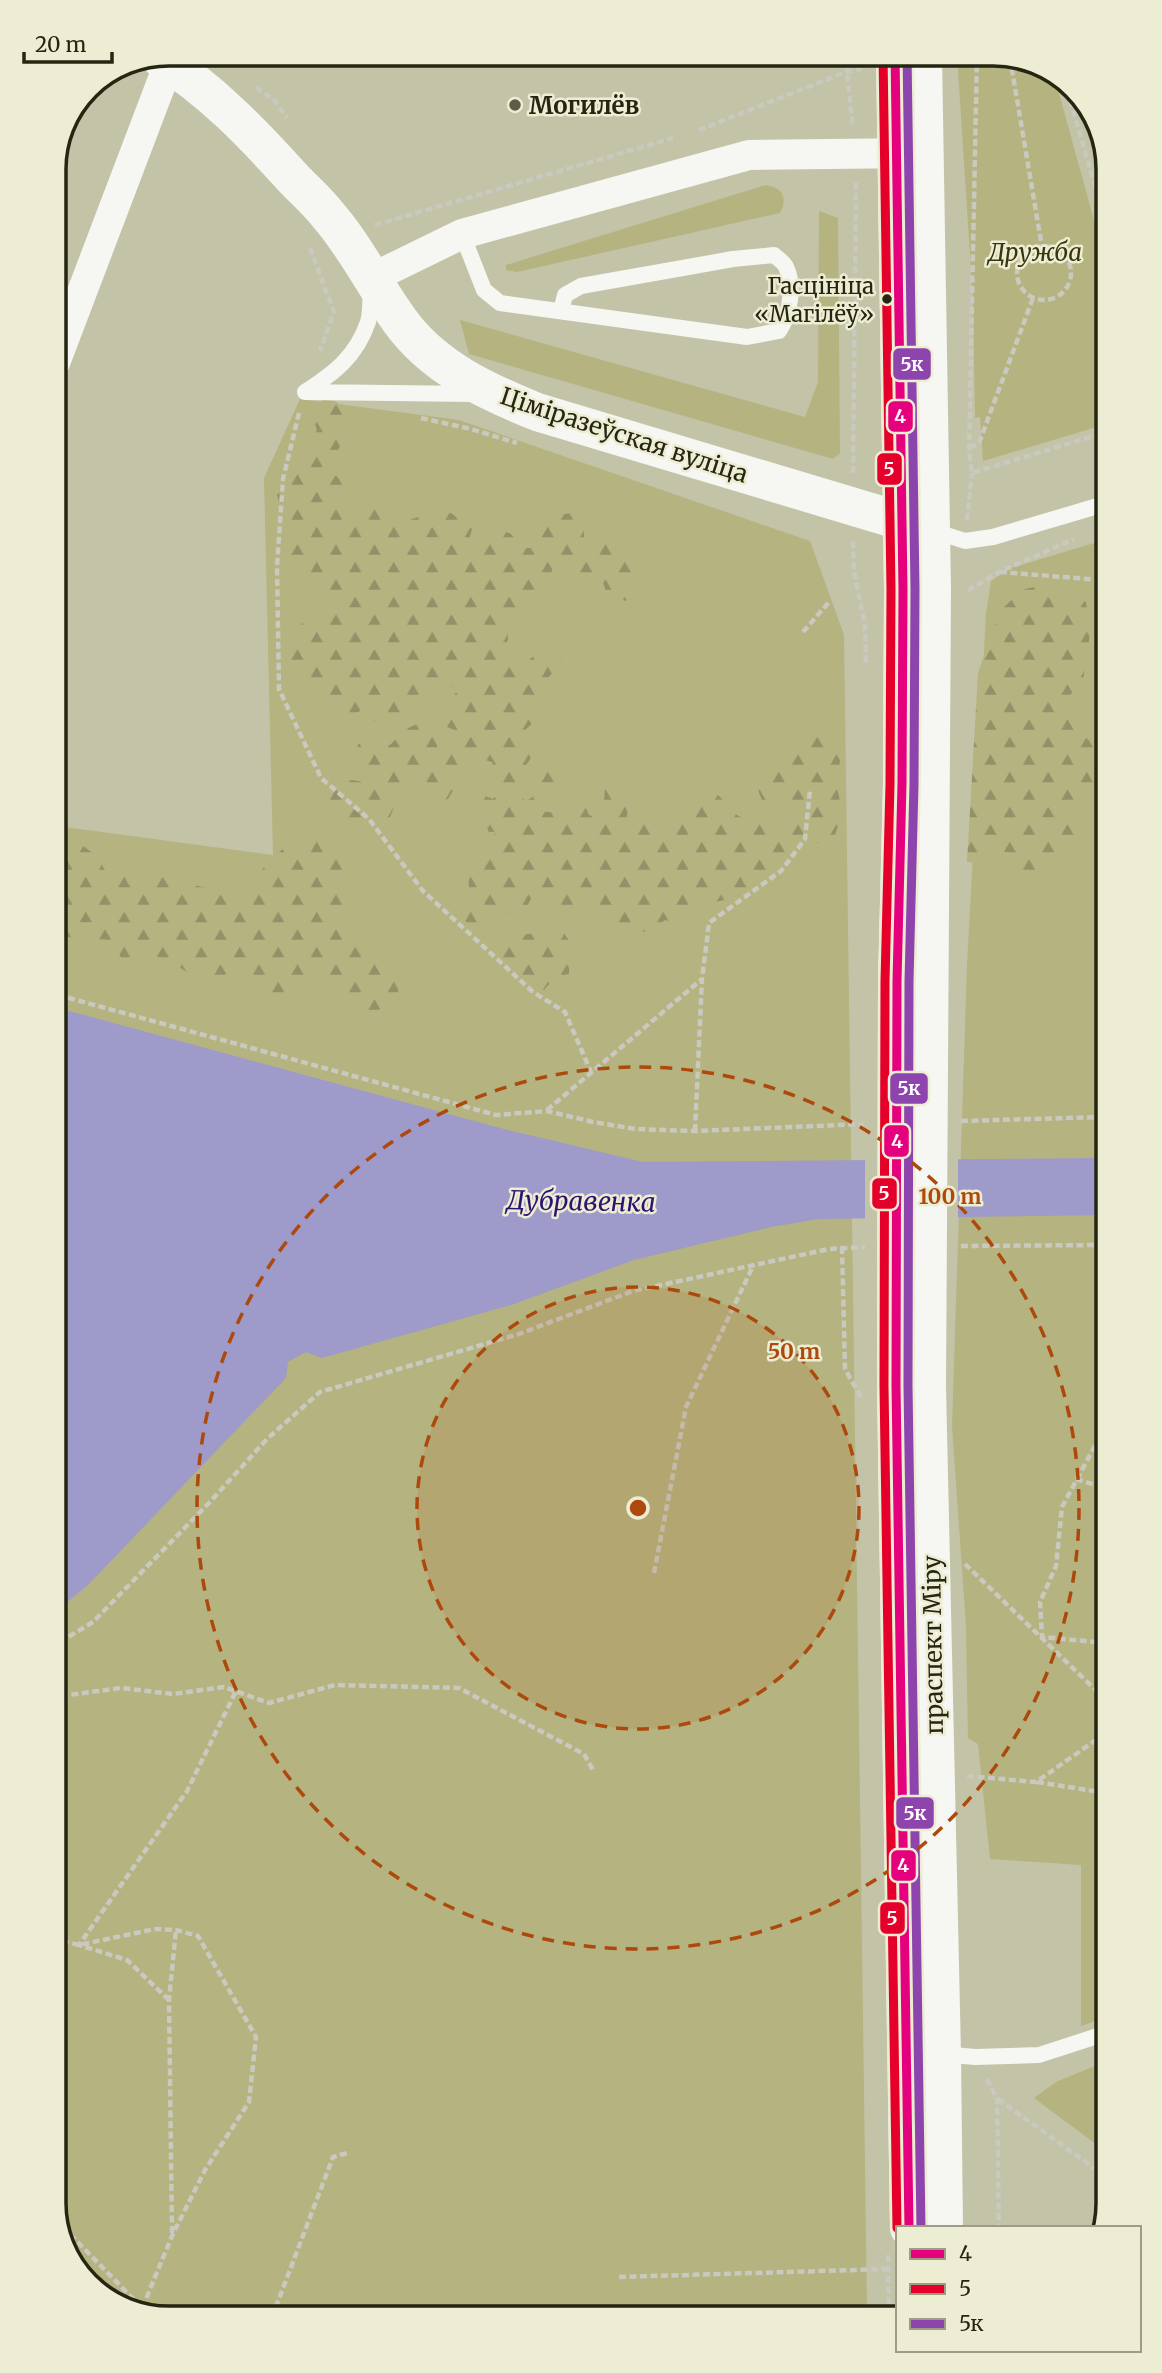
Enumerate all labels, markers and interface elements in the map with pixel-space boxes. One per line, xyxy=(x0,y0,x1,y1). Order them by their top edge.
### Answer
scale bar xyxy=(24,21,112,65)
text: 20 m xyxy=(35,31,87,58)
place label: Могилёв xyxy=(529,90,639,121)
marker: Могилёв xyxy=(507,97,523,113)
park label: Дружба xyxy=(986,237,1082,268)
place label: Гасцініца «Магілёў» xyxy=(754,272,874,328)
marker: Гасцініца «Магілёў» xyxy=(880,292,894,306)
line badge: 5к xyxy=(892,347,932,381)
text: 5к xyxy=(900,352,924,376)
street label: Ціміразеўская вуліца xyxy=(496,380,752,490)
line badge: 4 xyxy=(887,400,914,433)
text: 4 xyxy=(894,404,906,428)
line badge: 5 xyxy=(876,452,903,486)
text: 5 xyxy=(883,457,895,481)
line badge: 5к xyxy=(889,1072,929,1105)
text: 5к xyxy=(897,1076,921,1100)
line badge: 4 xyxy=(883,1124,910,1158)
text: 4 xyxy=(891,1129,903,1153)
line badge: 5 xyxy=(871,1177,898,1210)
text: 5 xyxy=(878,1181,890,1205)
water label: Дубравенка xyxy=(504,1183,656,1219)
text: 100 m xyxy=(919,1183,981,1210)
text: 50 m xyxy=(768,1338,820,1365)
centre of rings xyxy=(626,1496,650,1520)
street label: праспект Міру xyxy=(916,1555,950,1735)
line badge: 5к xyxy=(895,1796,935,1830)
text: 5к xyxy=(903,1801,927,1825)
line badge: 4 xyxy=(890,1849,917,1882)
text: 4 xyxy=(897,1853,909,1877)
line badge: 5 xyxy=(879,1901,906,1935)
text: 5 xyxy=(886,1906,898,1930)
legend xyxy=(896,2226,1141,2352)
text: 4 xyxy=(959,2240,972,2267)
text: 5 xyxy=(959,2275,971,2302)
text: 5к xyxy=(959,2310,984,2337)

